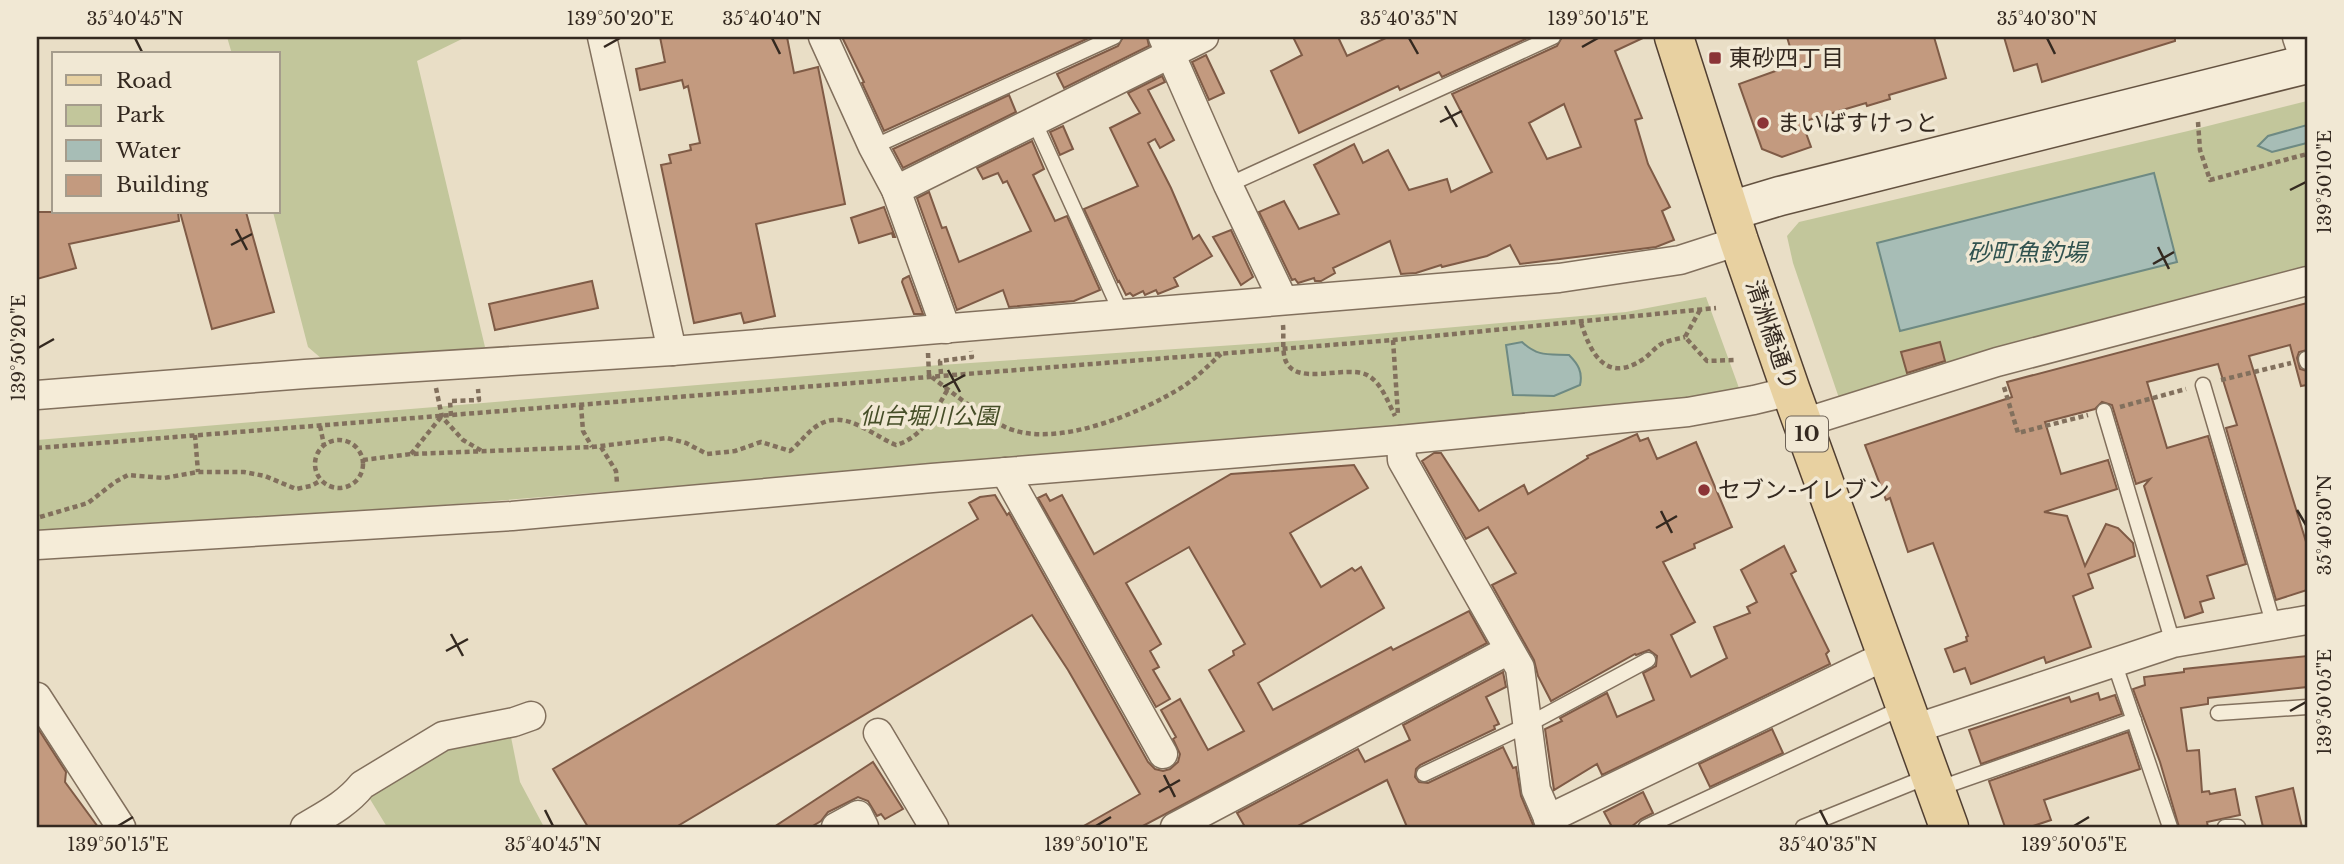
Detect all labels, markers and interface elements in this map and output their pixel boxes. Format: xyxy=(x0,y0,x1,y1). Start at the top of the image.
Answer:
text: 35°40'45"N xyxy=(86,8,184,30)
text: 139°50'20"E xyxy=(566,8,674,30)
text: 35°40'40"N xyxy=(722,8,822,30)
text: 35°40'35"N xyxy=(1360,8,1458,30)
text: 139°50'15"E xyxy=(1547,8,1649,30)
text: 35°40'30"N xyxy=(1997,8,2097,30)
place label: 東砂四丁目 xyxy=(1729,44,1844,72)
marker: 東砂四丁目 xyxy=(1707,50,1723,66)
legend xyxy=(52,52,280,214)
text: Road xyxy=(116,68,172,94)
text: Park xyxy=(116,102,165,128)
place label: まいばすけっと xyxy=(1777,109,1938,137)
marker: まいばすけっと xyxy=(1755,115,1771,131)
text: 139°50'10"E xyxy=(2314,130,2336,234)
text: Water xyxy=(115,138,180,164)
text: Building xyxy=(116,172,209,198)
water label: 砂町魚釣場 xyxy=(1967,238,2090,267)
street label: 清洲橋通り xyxy=(1740,276,1804,394)
text: 139°50'20"E xyxy=(8,294,30,402)
park label: 仙台堀川公園 xyxy=(860,402,1001,430)
road number: 10 xyxy=(1786,416,1828,452)
text: 35°40'30"N xyxy=(2314,475,2336,575)
place label: セブン-イレブン xyxy=(1718,476,1890,504)
marker: セブン-イレブン xyxy=(1696,482,1712,498)
text: 139°50'05"E xyxy=(2314,649,2336,755)
text: 139°50'15"E xyxy=(67,834,169,856)
text: 35°40'45"N xyxy=(504,834,602,856)
text: 139°50'10"E xyxy=(1044,834,1148,856)
text: 35°40'35"N xyxy=(1779,834,1877,856)
text: 139°50'05"E xyxy=(2021,834,2127,856)

